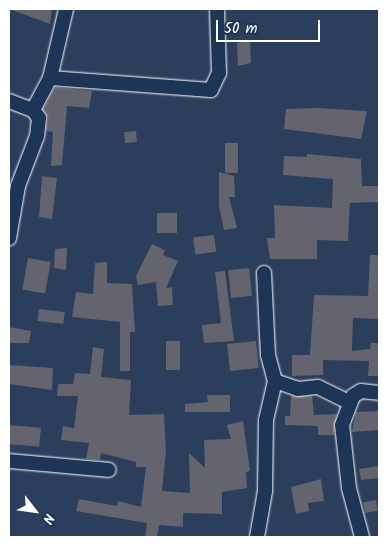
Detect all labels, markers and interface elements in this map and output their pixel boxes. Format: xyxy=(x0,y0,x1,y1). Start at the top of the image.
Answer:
scale bar xyxy=(218,10,322,42)
text: 50 m xyxy=(224,17,258,41)
north arrow xyxy=(10,486,60,536)
text: N xyxy=(36,509,60,528)

